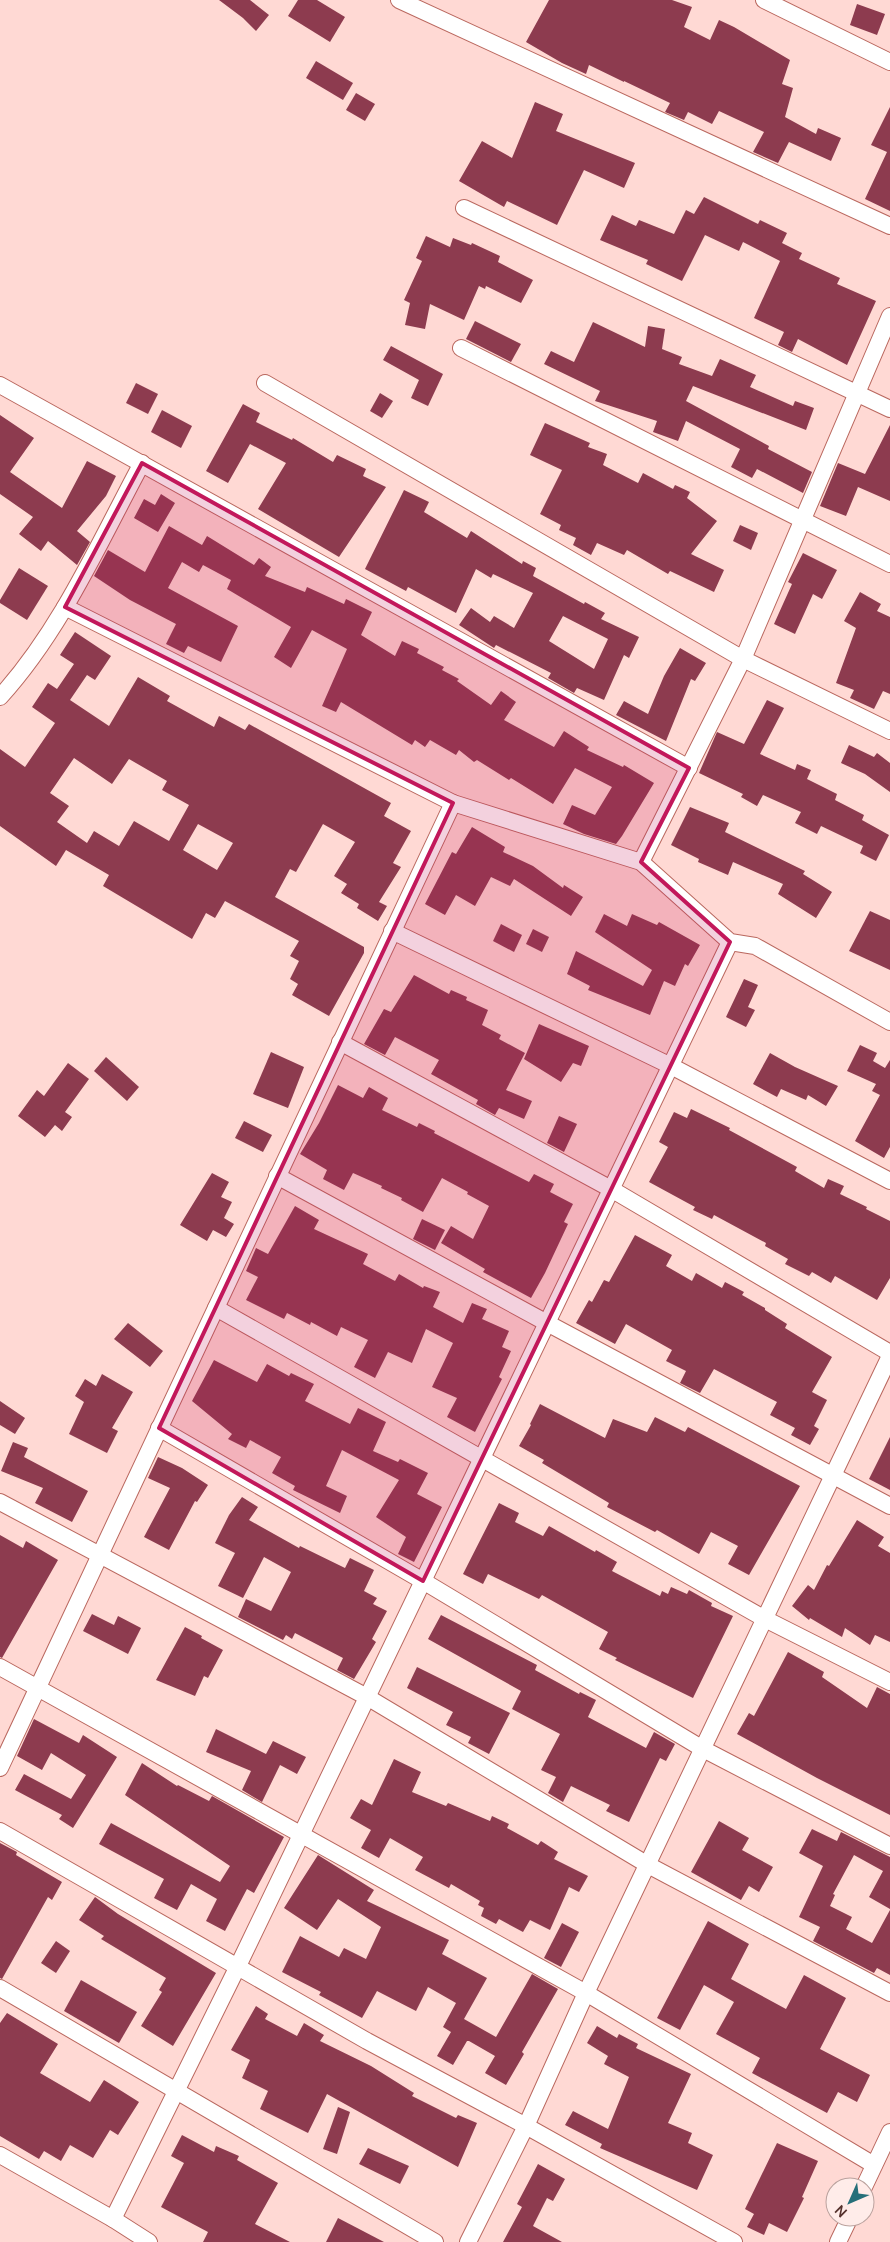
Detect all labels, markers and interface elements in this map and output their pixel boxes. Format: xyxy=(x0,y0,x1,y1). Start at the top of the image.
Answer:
north arrow xyxy=(825,2177,875,2227)
text: N xyxy=(830,2201,851,2222)

